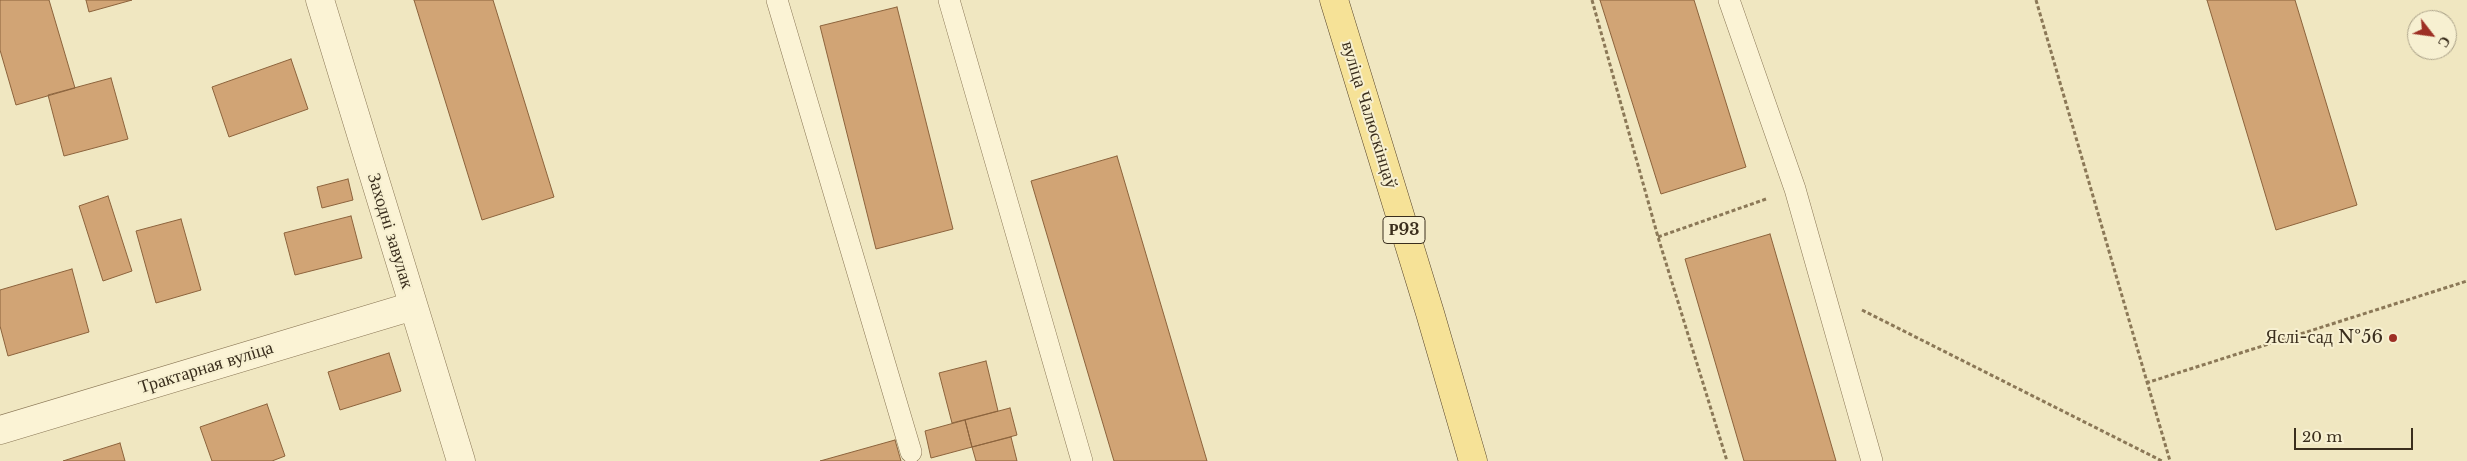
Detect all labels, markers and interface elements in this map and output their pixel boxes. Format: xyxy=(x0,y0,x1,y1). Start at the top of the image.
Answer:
north arrow xyxy=(2407,10,2457,60)
text: С xyxy=(2434,33,2454,51)
street label: вуліца Чалюскінцаў xyxy=(1336,39,1402,191)
street label: Заходні завулак xyxy=(362,171,418,291)
road number: Р93 xyxy=(1383,216,1425,244)
place label: Яслі-сад №56 xyxy=(2265,327,2383,349)
marker: Яслі-сад №56 xyxy=(2387,332,2399,344)
street label: Трактарная вуліца xyxy=(136,337,276,399)
scale bar xyxy=(2297,418,2416,450)
text: 20 m xyxy=(2302,427,2342,446)

